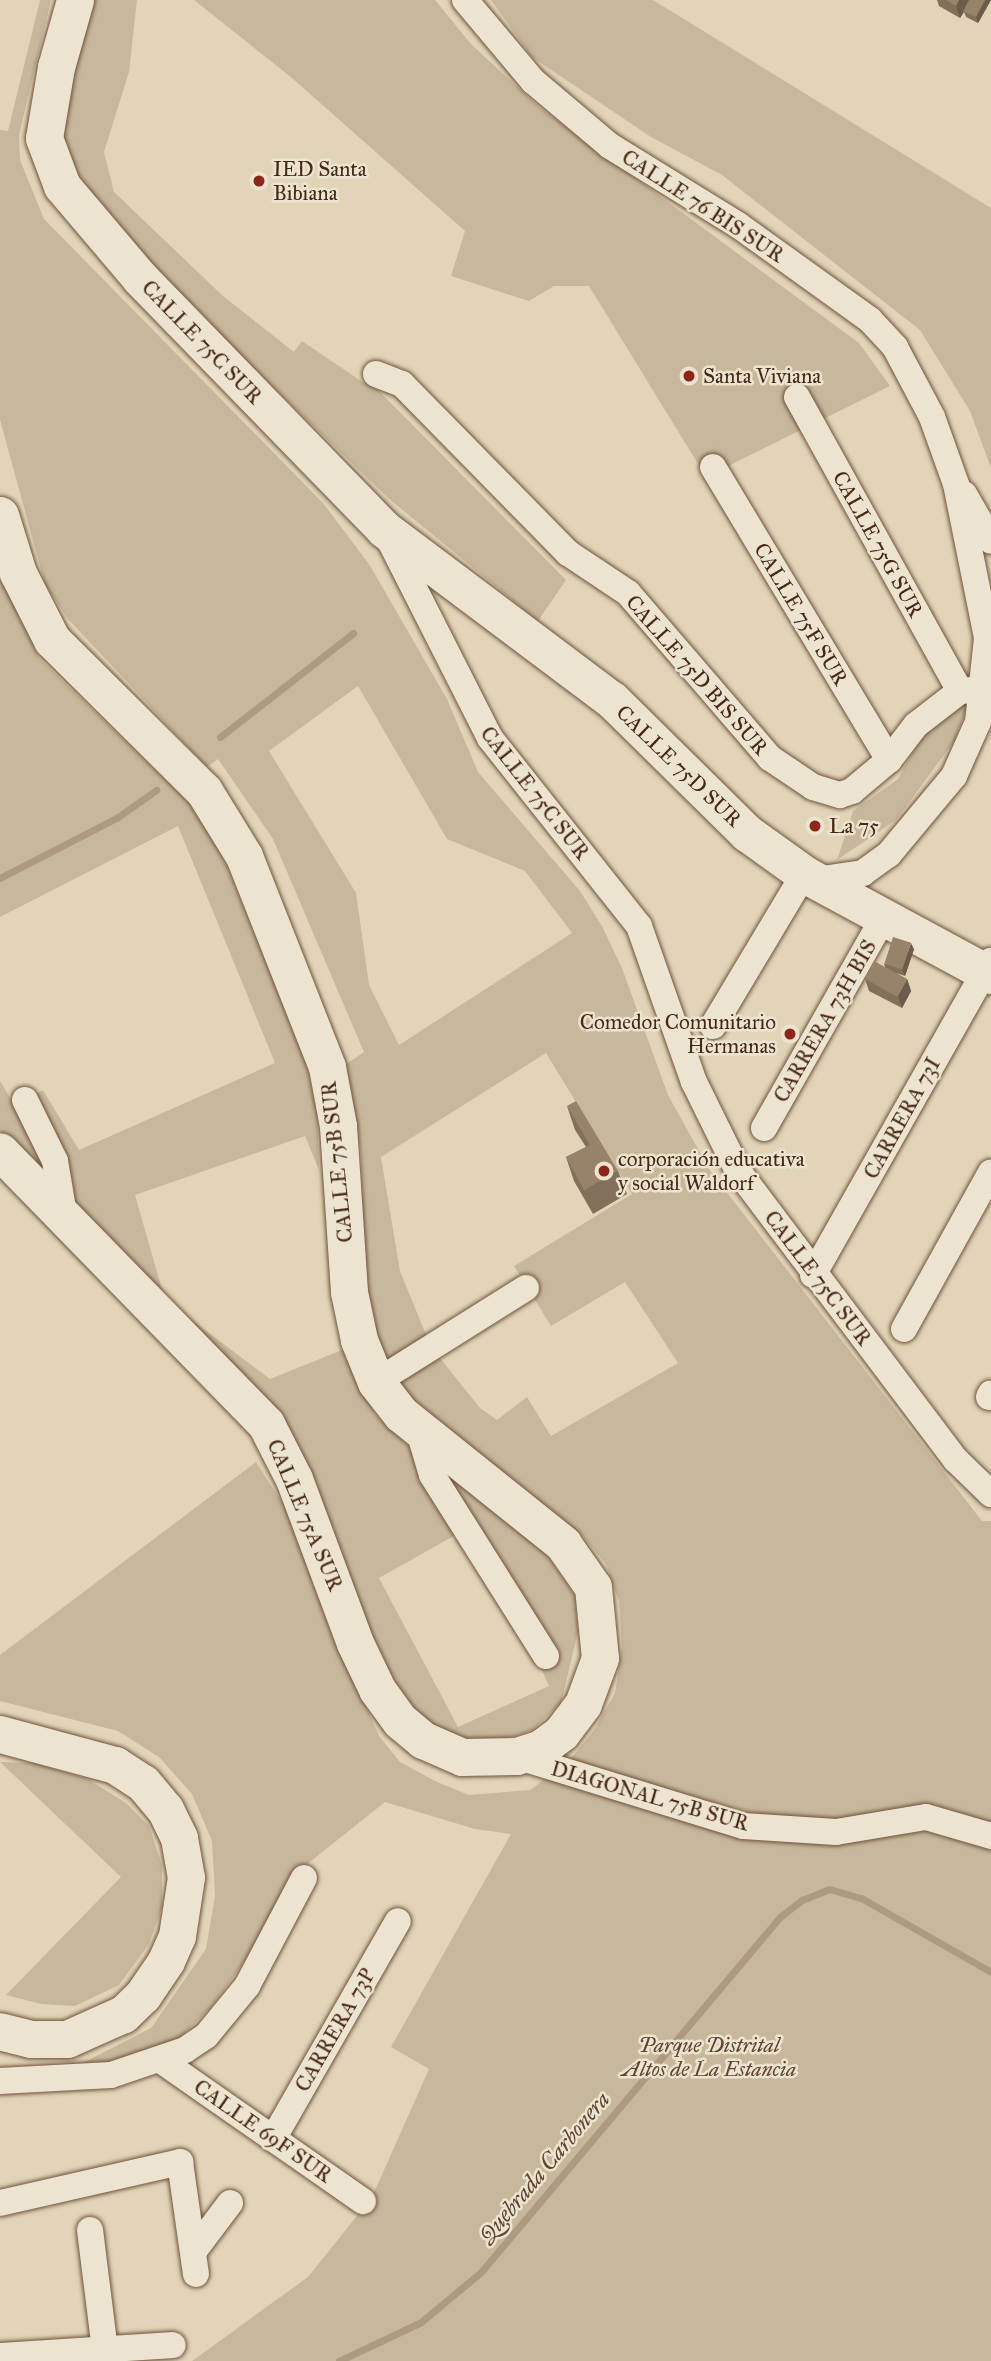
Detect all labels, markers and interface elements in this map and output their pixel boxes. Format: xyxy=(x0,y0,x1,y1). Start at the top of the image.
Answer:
street label: CALLE 76 BIS SUR xyxy=(617,144,789,268)
place label: IED Santa Bibiana xyxy=(273,156,367,206)
marker: IED Santa Bibiana xyxy=(251,173,267,189)
street label: CALLE 75C SUR xyxy=(137,275,267,409)
place label: Santa Viviana xyxy=(703,363,821,389)
marker: Santa Viviana xyxy=(681,368,697,384)
street label: CALLE 75G SUR xyxy=(827,466,929,622)
street label: CALLE 75F SUR xyxy=(749,538,853,690)
street label: CALLE 75D BIS SUR xyxy=(621,590,773,760)
street label: CALLE 75D SUR xyxy=(611,700,747,832)
street label: CALLE 75C SUR xyxy=(475,721,595,865)
place label: La 75 xyxy=(829,813,879,839)
marker: La 75 xyxy=(807,818,823,834)
street label: CARRERA 73H BIS xyxy=(768,935,882,1107)
place label: Comedor Comunitario Hermanas xyxy=(580,1009,776,1059)
marker: Comedor Comunitario Hermanas xyxy=(782,1026,798,1042)
street label: CARRERA 73I xyxy=(858,1053,946,1183)
street label: CALLE 75B SUR xyxy=(316,1080,358,1244)
place label: corporación educativa y social Waldorf xyxy=(618,1146,805,1196)
marker: corporación educativa y social Waldorf xyxy=(596,1163,612,1179)
street label: CALLE 75C SUR xyxy=(759,1206,877,1350)
street label: CALLE 75A SUR xyxy=(262,1435,348,1595)
street label: DIAGONAL 75B SUR xyxy=(548,1756,752,1836)
street label: CARRERA 73P xyxy=(290,1964,380,2096)
park label: Parque Distrital Altos de La Estancia xyxy=(622,2032,796,2082)
street label: CALLE 69F SUR xyxy=(189,2074,337,2188)
water label: Quebrada Carbonera xyxy=(473,2086,615,2248)

